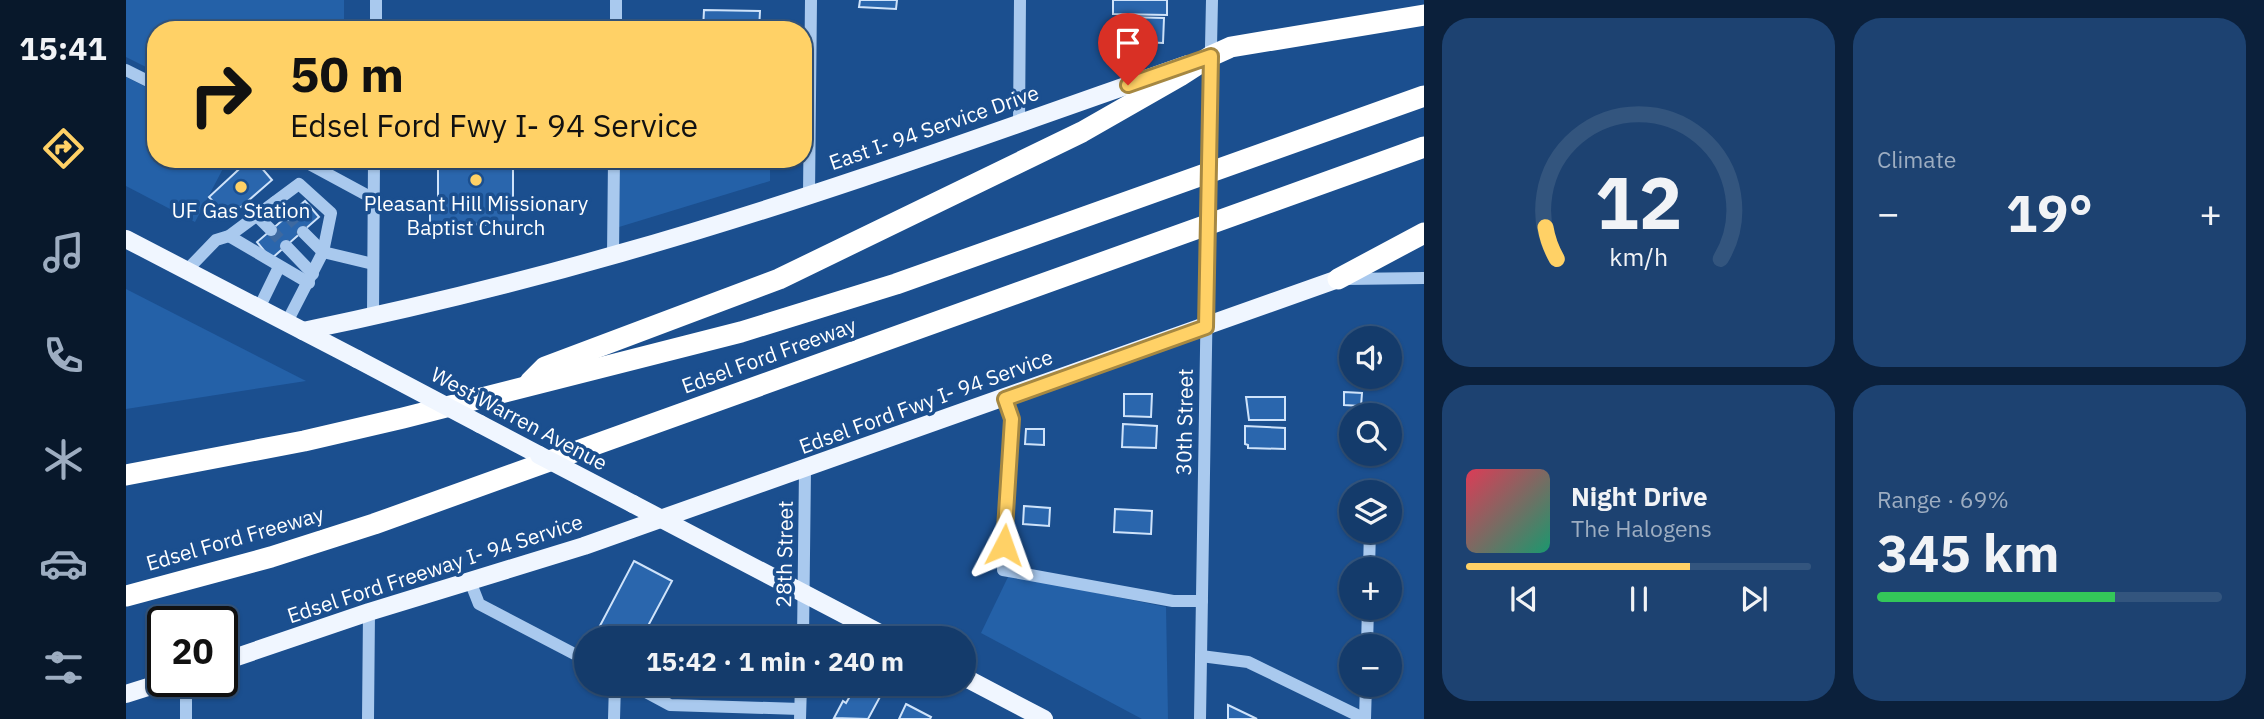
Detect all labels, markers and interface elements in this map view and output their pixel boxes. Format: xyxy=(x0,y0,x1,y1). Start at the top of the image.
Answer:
pin xyxy=(1098,13,1158,85)
icon: arrive xyxy=(1109,24,1147,62)
text: 15:41 xyxy=(19,27,107,69)
text: 50 m xyxy=(290,42,404,105)
icon: right xyxy=(175,49,266,140)
street label: East I- 94 Service Drive xyxy=(825,78,1042,176)
text: Edsel Ford Fwy I- 94 Service xyxy=(290,104,698,146)
icon: directions xyxy=(39,124,88,173)
text: Climate xyxy=(1877,144,1956,174)
text: 12 xyxy=(1595,154,1682,249)
marker: Pleasant Hill Missionary Baptist Church xyxy=(468,172,484,188)
marker: UF Gas Station xyxy=(233,179,249,195)
text: 19° xyxy=(2006,179,2093,246)
text: − xyxy=(1877,188,1900,237)
text: + xyxy=(2199,188,2222,237)
place label: Pleasant Hill Missionary Baptist Church xyxy=(364,189,589,241)
place label: UF Gas Station xyxy=(171,196,311,224)
icon: music xyxy=(39,228,88,277)
text: km/h xyxy=(1609,239,1668,272)
street label: Edsel Ford Freeway xyxy=(678,310,860,400)
map controls xyxy=(1339,326,1402,697)
button: sound xyxy=(1339,326,1402,389)
icon: phone xyxy=(39,331,88,380)
street label: Edsel Ford Fwy I- 94 Service xyxy=(795,342,1056,460)
street label: West Warren Avenue xyxy=(426,360,613,476)
street label: 30th Street xyxy=(1169,368,1199,476)
button: search xyxy=(1339,403,1402,466)
icon: climate xyxy=(39,435,88,484)
text: Night Drive xyxy=(1571,479,1708,513)
button: layers xyxy=(1339,480,1402,543)
text: Range · 69% xyxy=(1877,484,2009,514)
street label: Edsel Ford Freeway xyxy=(143,499,327,577)
street label: 28th Street xyxy=(769,500,799,608)
street label: Edsel Ford Freeway I- 94 Service xyxy=(283,507,586,629)
position arrow xyxy=(967,508,1041,582)
text: The Halogens xyxy=(1571,513,1712,543)
text: 345 km xyxy=(1877,519,2059,586)
icon: car xyxy=(39,539,88,588)
button: + xyxy=(1339,557,1402,620)
icon: previous xyxy=(1505,580,1543,618)
icon: pause xyxy=(1620,580,1658,618)
icon: next xyxy=(1735,580,1773,618)
speed limit sign: 20 xyxy=(147,606,238,697)
button: − xyxy=(1339,634,1402,697)
icon: filters xyxy=(39,643,88,692)
text: 15:42 · 1 min · 240 m xyxy=(646,644,904,678)

